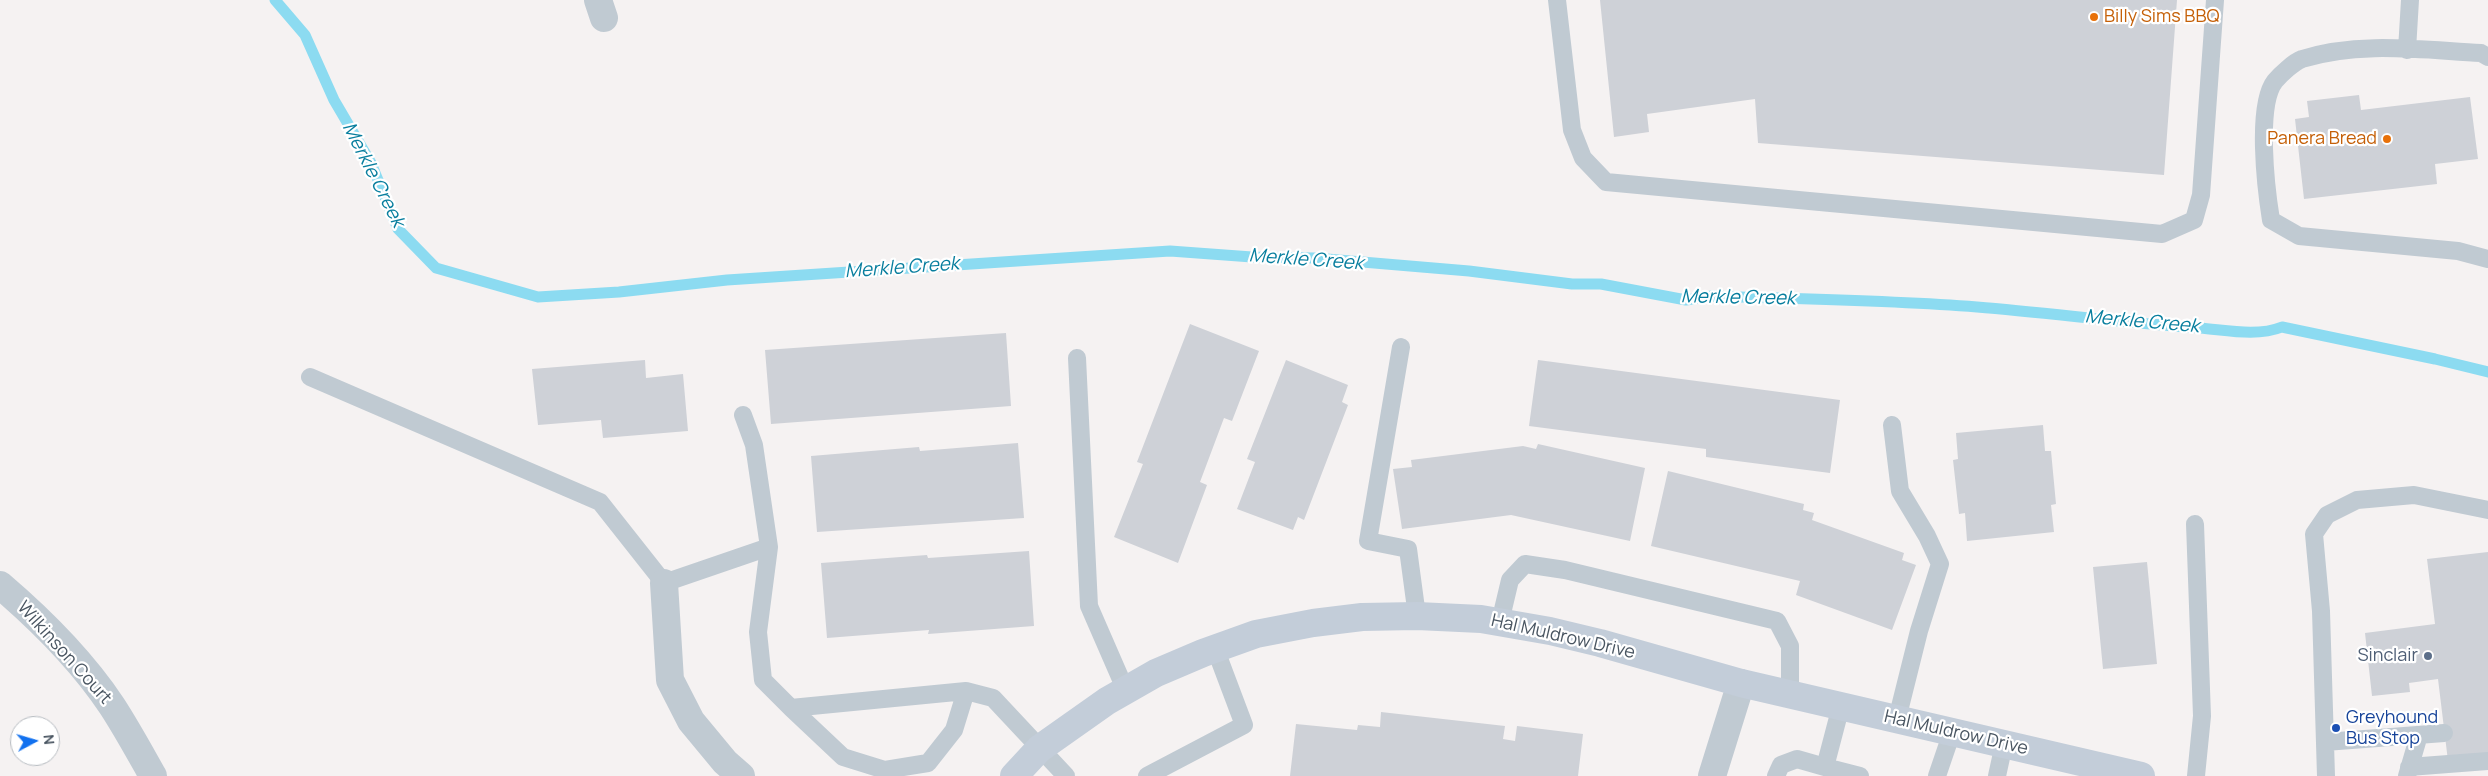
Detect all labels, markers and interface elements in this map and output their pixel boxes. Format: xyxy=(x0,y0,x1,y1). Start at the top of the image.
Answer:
place label: Billy Sims BBQ xyxy=(2104,6,2219,28)
marker: Billy Sims BBQ xyxy=(2088,11,2100,23)
water label: Merkle Creek xyxy=(337,119,409,231)
place label: Panera Bread xyxy=(2267,128,2377,150)
marker: Panera Bread xyxy=(2381,133,2393,145)
water label: Merkle Creek xyxy=(1248,245,1364,275)
water label: Merkle Creek xyxy=(844,253,960,283)
water label: Merkle Creek xyxy=(1681,286,1795,310)
water label: Merkle Creek xyxy=(2084,306,2200,338)
street label: Wilkinson Court xyxy=(12,597,116,709)
street label: Hal Muldrow Drive xyxy=(1489,610,1637,664)
place label: Sinclair xyxy=(2357,645,2418,667)
marker: Sinclair xyxy=(2422,650,2434,662)
street label: Hal Muldrow Drive xyxy=(1882,706,2030,760)
place label: Greyhound Bus Stop xyxy=(2346,707,2438,750)
north arrow xyxy=(10,716,60,766)
marker: Greyhound Bus Stop xyxy=(2330,722,2342,734)
text: N xyxy=(39,733,59,745)

